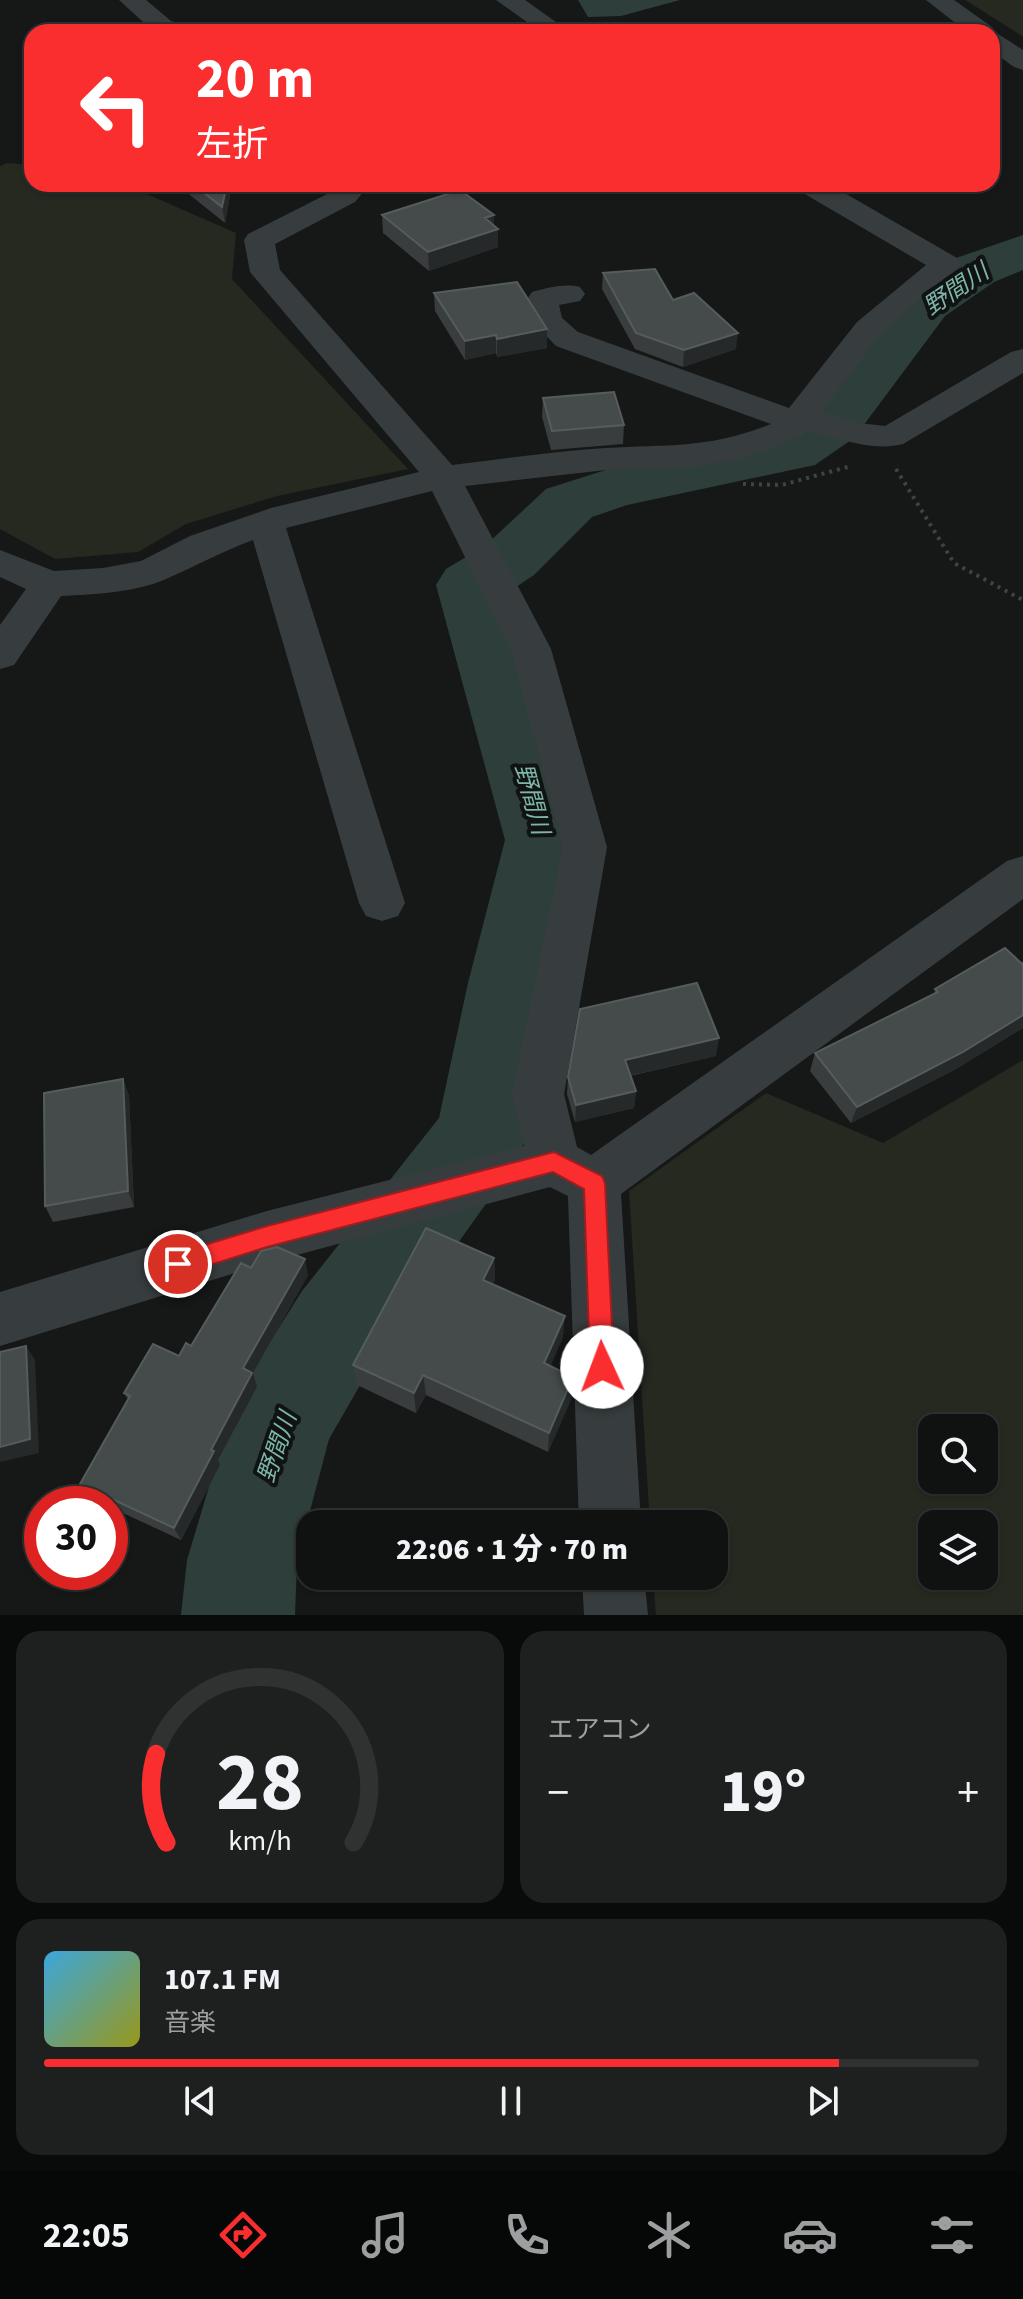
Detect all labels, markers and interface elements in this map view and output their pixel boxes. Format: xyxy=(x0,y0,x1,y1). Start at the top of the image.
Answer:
text: 20 m xyxy=(196,40,314,119)
icon: left xyxy=(64,56,168,160)
text: 左折 xyxy=(196,119,268,170)
water label: 野間川 xyxy=(917,253,998,324)
water label: 野間川 xyxy=(505,760,559,841)
pin xyxy=(144,1230,212,1298)
icon: arrive xyxy=(156,1242,200,1286)
position arrow xyxy=(560,1325,644,1409)
water label: 野間川 xyxy=(249,1405,307,1487)
map controls xyxy=(918,1414,998,1590)
button: search xyxy=(918,1414,998,1494)
speed limit sign: 30 xyxy=(24,1486,128,1590)
button: layers xyxy=(918,1510,998,1590)
text: 22:06 · 1 分 · 70 m xyxy=(396,1528,628,1571)
text: エアコン xyxy=(548,1711,652,1748)
text: 28 xyxy=(216,1724,304,1842)
text: 19° xyxy=(720,1750,806,1835)
text: − xyxy=(548,1762,569,1825)
text: + xyxy=(957,1762,979,1825)
text: km/h xyxy=(228,1821,291,1861)
text: 107.1 FM xyxy=(164,1958,281,2001)
text: 音楽 xyxy=(164,2004,216,2041)
icon: previous xyxy=(178,2079,222,2123)
icon: pause xyxy=(489,2079,533,2123)
icon: next xyxy=(801,2079,845,2123)
icon: directions xyxy=(215,2207,271,2263)
icon: music xyxy=(357,2207,413,2263)
icon: phone xyxy=(499,2207,555,2263)
icon: climate xyxy=(641,2207,697,2263)
icon: car xyxy=(782,2207,838,2263)
icon: filters xyxy=(924,2207,980,2263)
text: 22:05 xyxy=(43,2210,130,2261)

